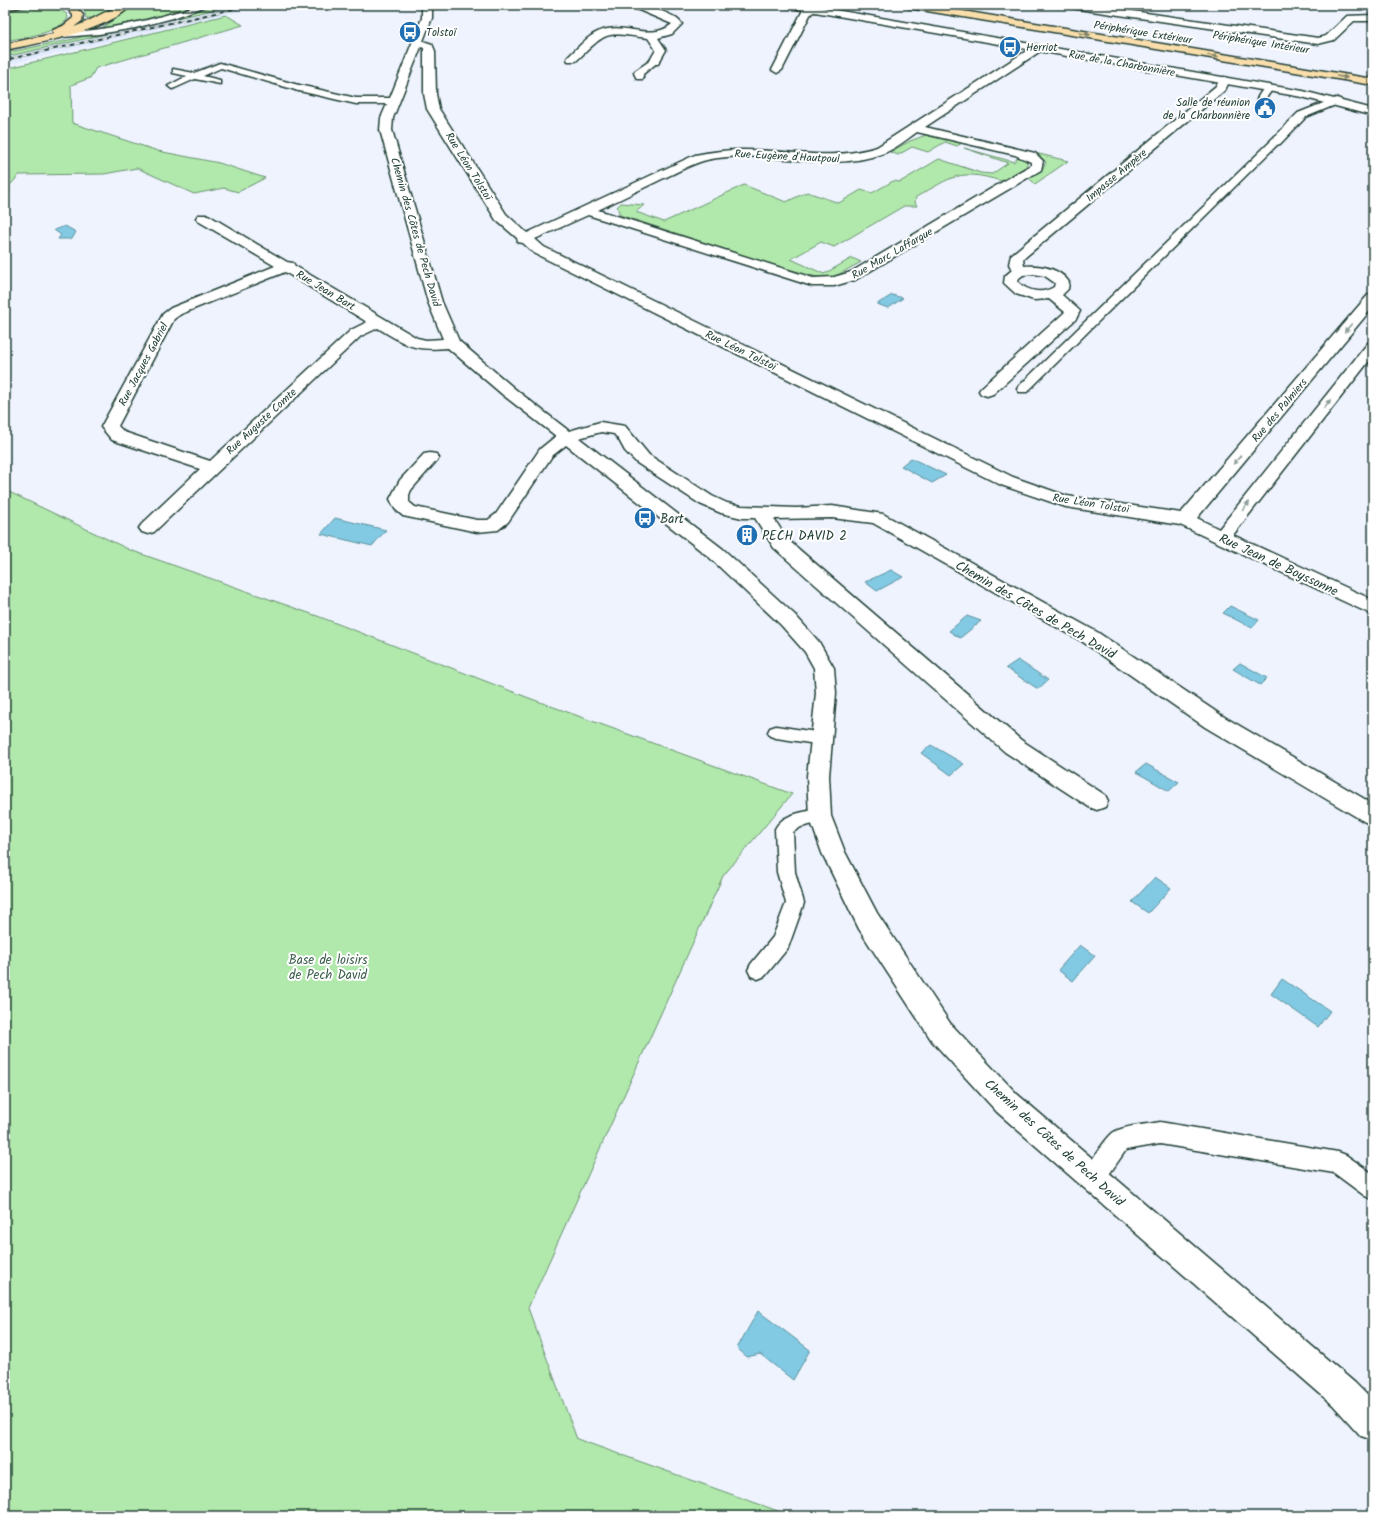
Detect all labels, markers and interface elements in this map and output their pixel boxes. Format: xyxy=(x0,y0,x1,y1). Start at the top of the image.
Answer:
street label: Périphérique Extérieur xyxy=(1092,16,1195,50)
bus stop icon: Tolstoï xyxy=(397,19,423,45)
place label: Tolstoï xyxy=(426,24,457,42)
street label: Périphérique Intérieur xyxy=(1211,26,1312,60)
one-way arrow xyxy=(1079,32,1091,38)
bus stop icon: Herriot xyxy=(997,34,1023,60)
place label: Herriot xyxy=(1026,39,1058,57)
street label: Rue de la Charbonnière xyxy=(1067,46,1177,82)
one-way arrow xyxy=(1207,53,1220,59)
one-way arrow xyxy=(1336,74,1348,80)
place label: Salle de réunion de la Charbonnière xyxy=(1163,94,1250,125)
public building icon: Salle de réunion de la Charbonnière xyxy=(1252,95,1278,121)
street label: Rue Léon Tolstoï xyxy=(440,129,497,205)
street label: Rue Eugène d'Hautpoul xyxy=(734,145,840,169)
street label: Impasse Ampère xyxy=(1082,145,1151,207)
street label: Chemin des Côtes de Pech David xyxy=(385,156,445,309)
street label: Rue Marc Laffargue xyxy=(848,223,937,285)
street label: Rue Jean Bart xyxy=(292,266,359,316)
street label: Rue Jacques Gabriel xyxy=(114,319,174,409)
one-way arrow xyxy=(1343,323,1352,333)
street label: Rue Léon Tolstoï xyxy=(702,326,780,377)
street label: Rue des Palmiers xyxy=(1247,374,1312,447)
street label: Rue Auguste Comte xyxy=(222,384,301,459)
one-way arrow xyxy=(1323,399,1331,410)
one-way arrow xyxy=(1233,454,1242,465)
street label: Rue Léon Tolstoï xyxy=(1051,489,1132,519)
one-way arrow xyxy=(1242,501,1250,512)
bus stop icon: Bart xyxy=(632,505,658,531)
place label: Bart xyxy=(660,509,685,530)
building icon: PECH DAVID 2 xyxy=(734,522,760,548)
place label: PECH DAVID 2 xyxy=(762,526,847,547)
street label: Rue Jean de Boyssonne xyxy=(1215,528,1342,602)
street label: Chemin des Côtes de Pech David xyxy=(951,556,1120,665)
park label: Base de loisirs de Pech David xyxy=(288,950,368,986)
street label: Chemin des Côtes de Pech David xyxy=(979,1074,1129,1212)

